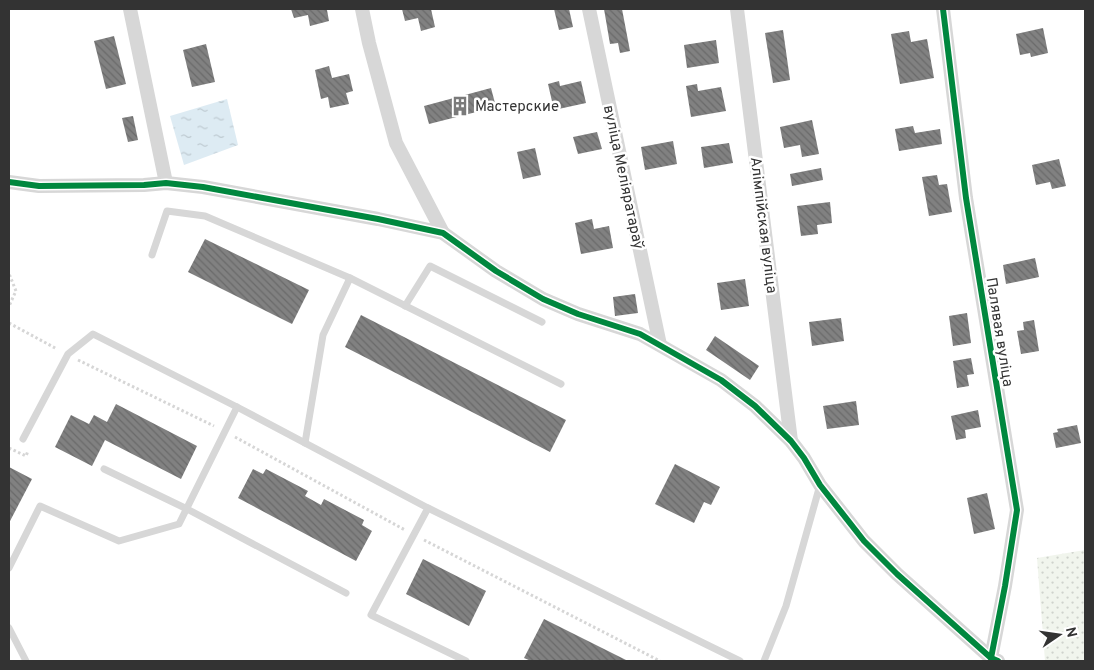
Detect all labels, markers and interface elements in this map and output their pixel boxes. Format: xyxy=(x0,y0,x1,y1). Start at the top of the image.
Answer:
building icon: Мастерские xyxy=(449,95,471,117)
place label: Мастерские xyxy=(475,98,559,117)
street label: вуліца Меліяратараў xyxy=(598,103,647,251)
street label: Алімпійская вуліца xyxy=(745,156,780,294)
street label: Палявая вуліца xyxy=(981,276,1017,388)
north arrow xyxy=(1034,610,1084,660)
text: N xyxy=(1061,626,1080,639)

